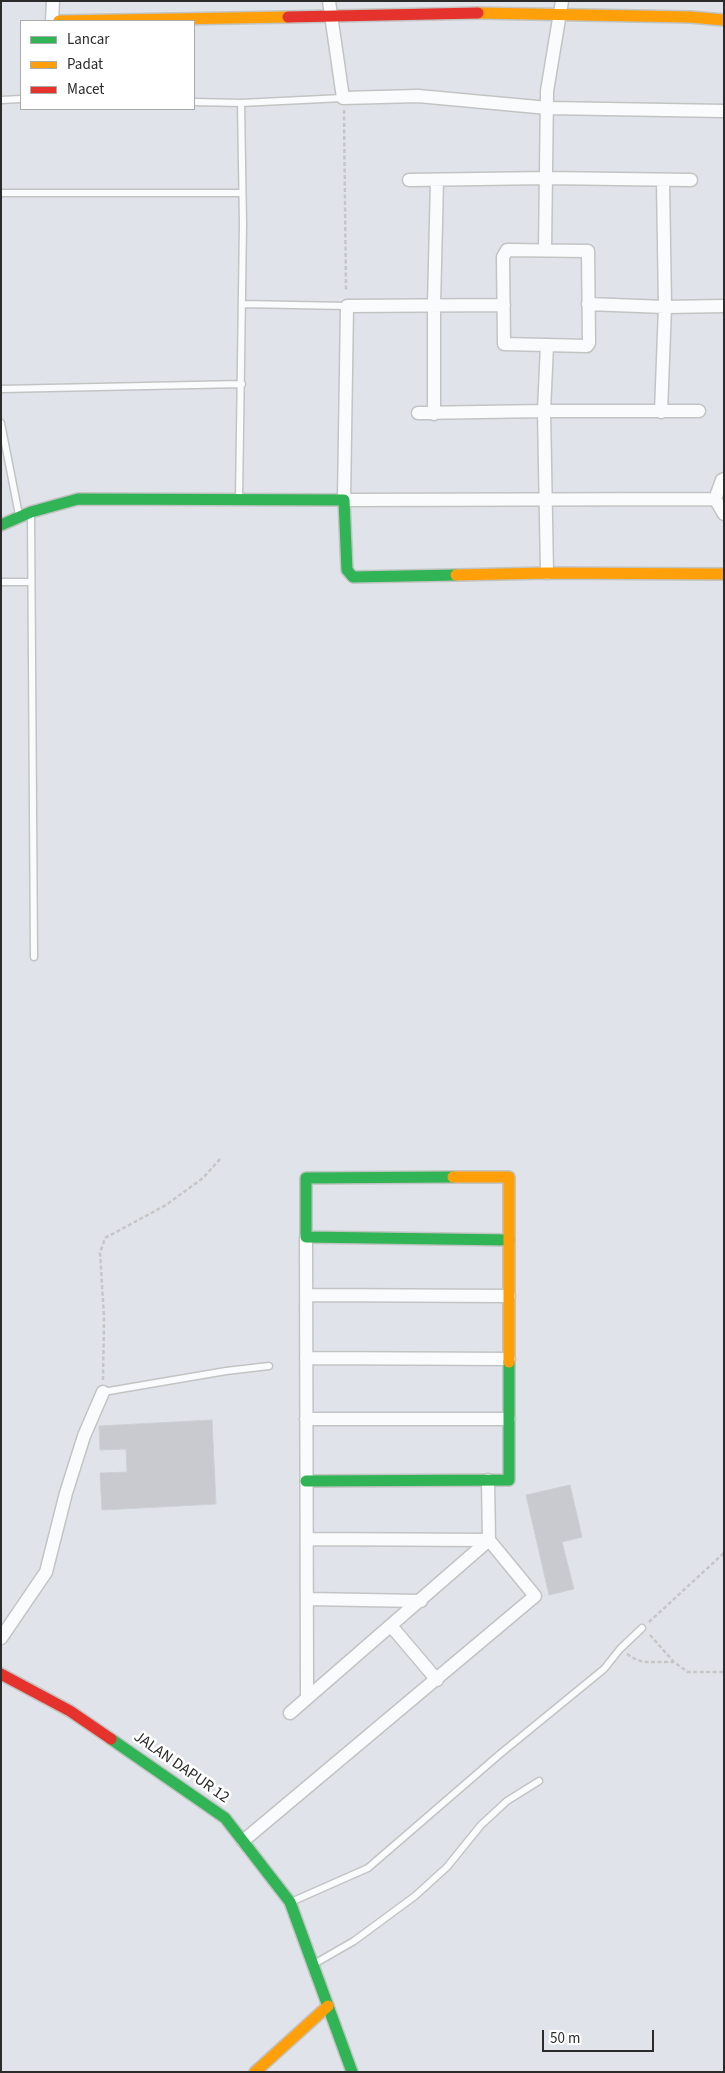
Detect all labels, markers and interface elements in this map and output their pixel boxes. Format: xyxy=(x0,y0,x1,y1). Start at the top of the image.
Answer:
legend xyxy=(20,20,195,110)
text: Lancar xyxy=(67,29,110,50)
text: Padat xyxy=(67,54,103,75)
text: Macet xyxy=(67,79,104,100)
street label: JALAN DAPUR 12 xyxy=(129,1728,233,1808)
scale bar xyxy=(545,2020,658,2052)
text: 50 m xyxy=(550,2028,580,2049)

